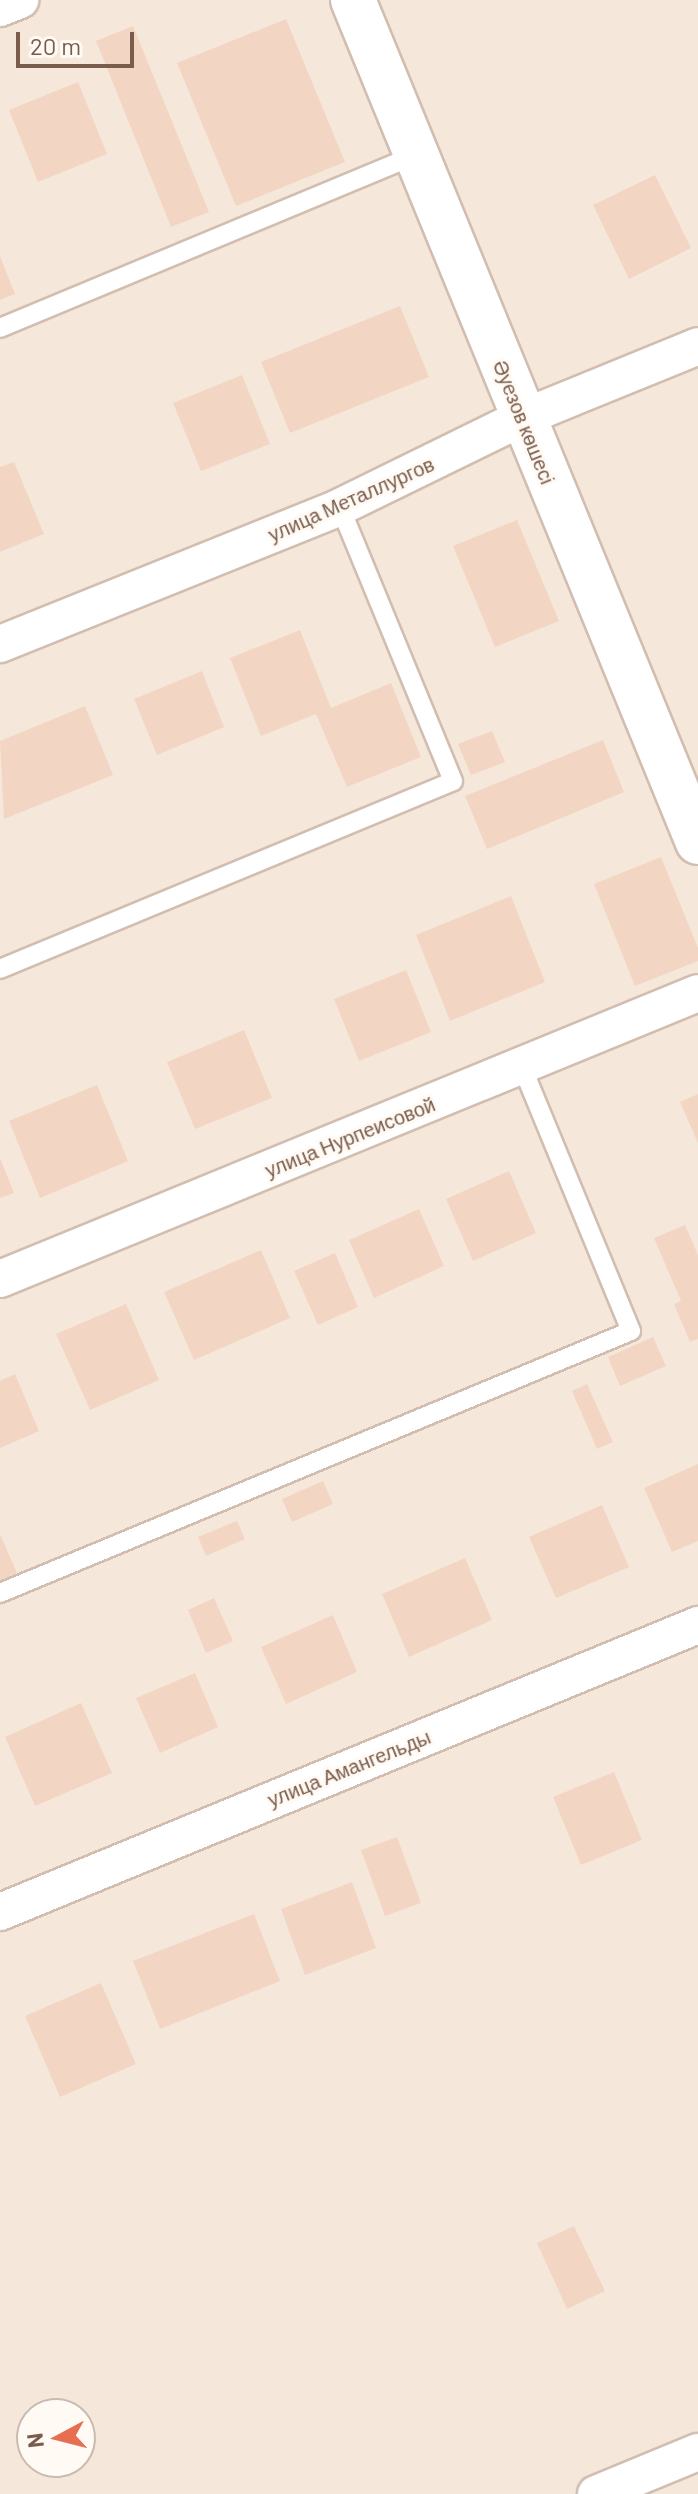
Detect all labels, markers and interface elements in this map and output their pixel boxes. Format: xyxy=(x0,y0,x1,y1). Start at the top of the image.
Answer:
scale bar xyxy=(20,16,138,66)
text: 20 m xyxy=(30,31,81,60)
street label: Әуезов көшесі xyxy=(488,356,560,488)
street label: улица Металлургов xyxy=(264,452,438,546)
street label: улица Нурпеисовой xyxy=(261,1092,439,1182)
street label: улица Амангельды xyxy=(264,1724,434,1812)
north arrow xyxy=(16,2398,96,2478)
text: N xyxy=(20,2432,48,2450)

